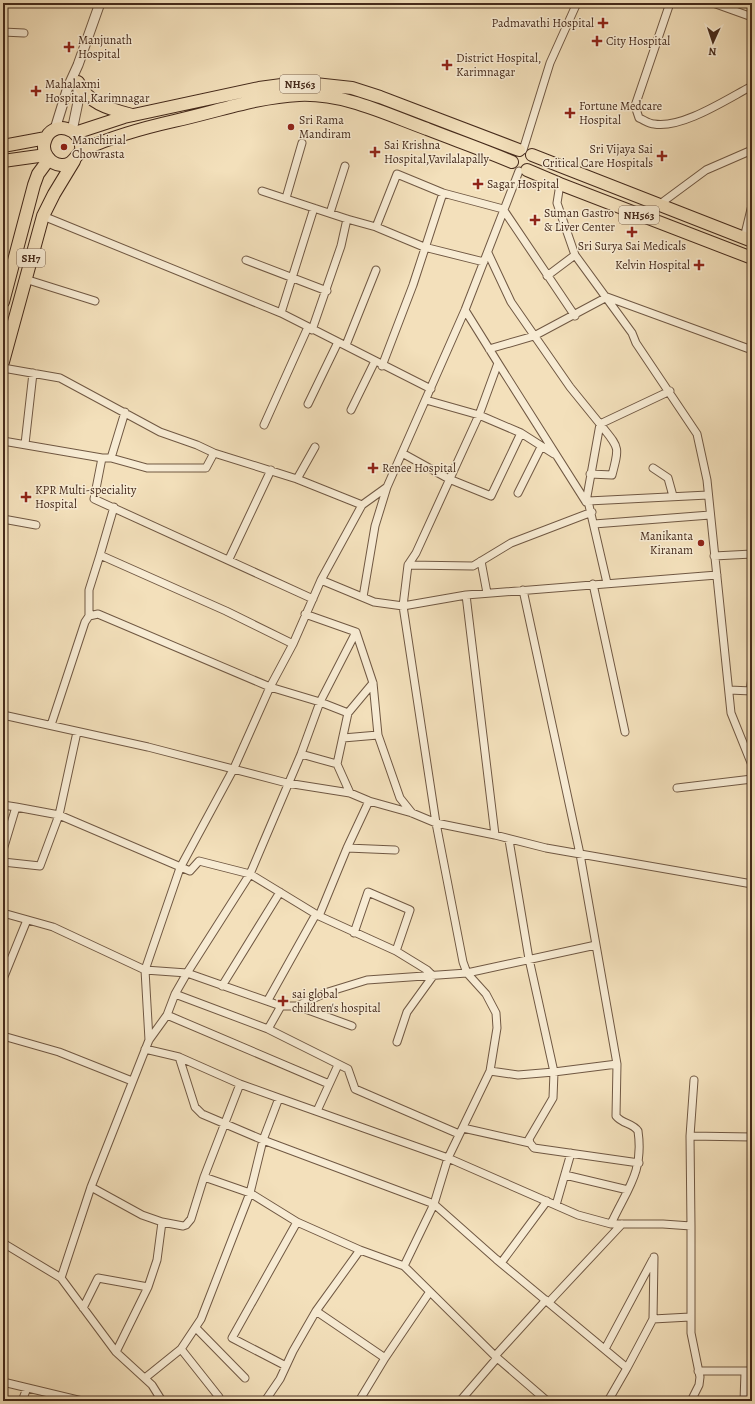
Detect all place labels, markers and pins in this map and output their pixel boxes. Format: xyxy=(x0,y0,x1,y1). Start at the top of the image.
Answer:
place label: Padmavathi Hospital xyxy=(492,15,594,31)
marker: Padmavathi Hospital xyxy=(597,17,609,29)
place label: Manjunath Hospital xyxy=(78,32,133,62)
place label: City Hospital xyxy=(606,33,670,49)
marker: City Hospital xyxy=(591,35,603,47)
marker: Manjunath Hospital xyxy=(63,41,75,53)
place label: District Hospital, Karimnagar xyxy=(456,50,541,80)
marker: District Hospital, Karimnagar xyxy=(441,59,453,71)
place label: Mahalaxmi Hospital,Karimnagar xyxy=(45,76,150,106)
marker: Mahalaxmi Hospital,Karimnagar xyxy=(30,85,42,97)
place label: Fortune Medcare Hospital xyxy=(579,98,662,128)
marker: Fortune Medcare Hospital xyxy=(564,107,576,119)
place label: Sri Rama Mandiram xyxy=(299,112,351,142)
marker: Sri Rama Mandiram xyxy=(286,122,296,132)
place label: Manchirial Chowrasta xyxy=(72,132,126,162)
place label: Sai Krishna Hospital,Vavilalapally xyxy=(384,137,489,167)
place label: Sri Vijaya Sai Critical Care Hospitals xyxy=(543,141,653,171)
marker: Manchirial Chowrasta xyxy=(59,142,69,152)
marker: Sai Krishna Hospital,Vavilalapally xyxy=(369,146,381,158)
marker: Sri Vijaya Sai Critical Care Hospitals xyxy=(656,150,668,162)
place label: Sagar Hospital xyxy=(487,176,559,192)
marker: Sagar Hospital xyxy=(472,178,484,190)
place label: Suman Gastro & Liver Center xyxy=(544,205,615,235)
marker: Suman Gastro & Liver Center xyxy=(529,214,541,226)
marker: Sri Surya Sai Medicals xyxy=(627,227,637,237)
place label: Sri Surya Sai Medicals xyxy=(578,238,686,254)
place label: Kelvin Hospital xyxy=(615,257,690,273)
marker: Kelvin Hospital xyxy=(693,259,705,271)
place label: Renee Hospital xyxy=(382,460,456,476)
marker: Renee Hospital xyxy=(367,462,379,474)
place label: KPR Multi-speciality Hospital xyxy=(35,482,137,512)
marker: KPR Multi-speciality Hospital xyxy=(20,491,32,503)
place label: Manikanta Kiranam xyxy=(640,528,693,558)
marker: Manikanta Kiranam xyxy=(696,538,706,548)
place label: sai global children's hospital xyxy=(292,986,381,1016)
marker: sai global children's hospital xyxy=(277,995,289,1007)

